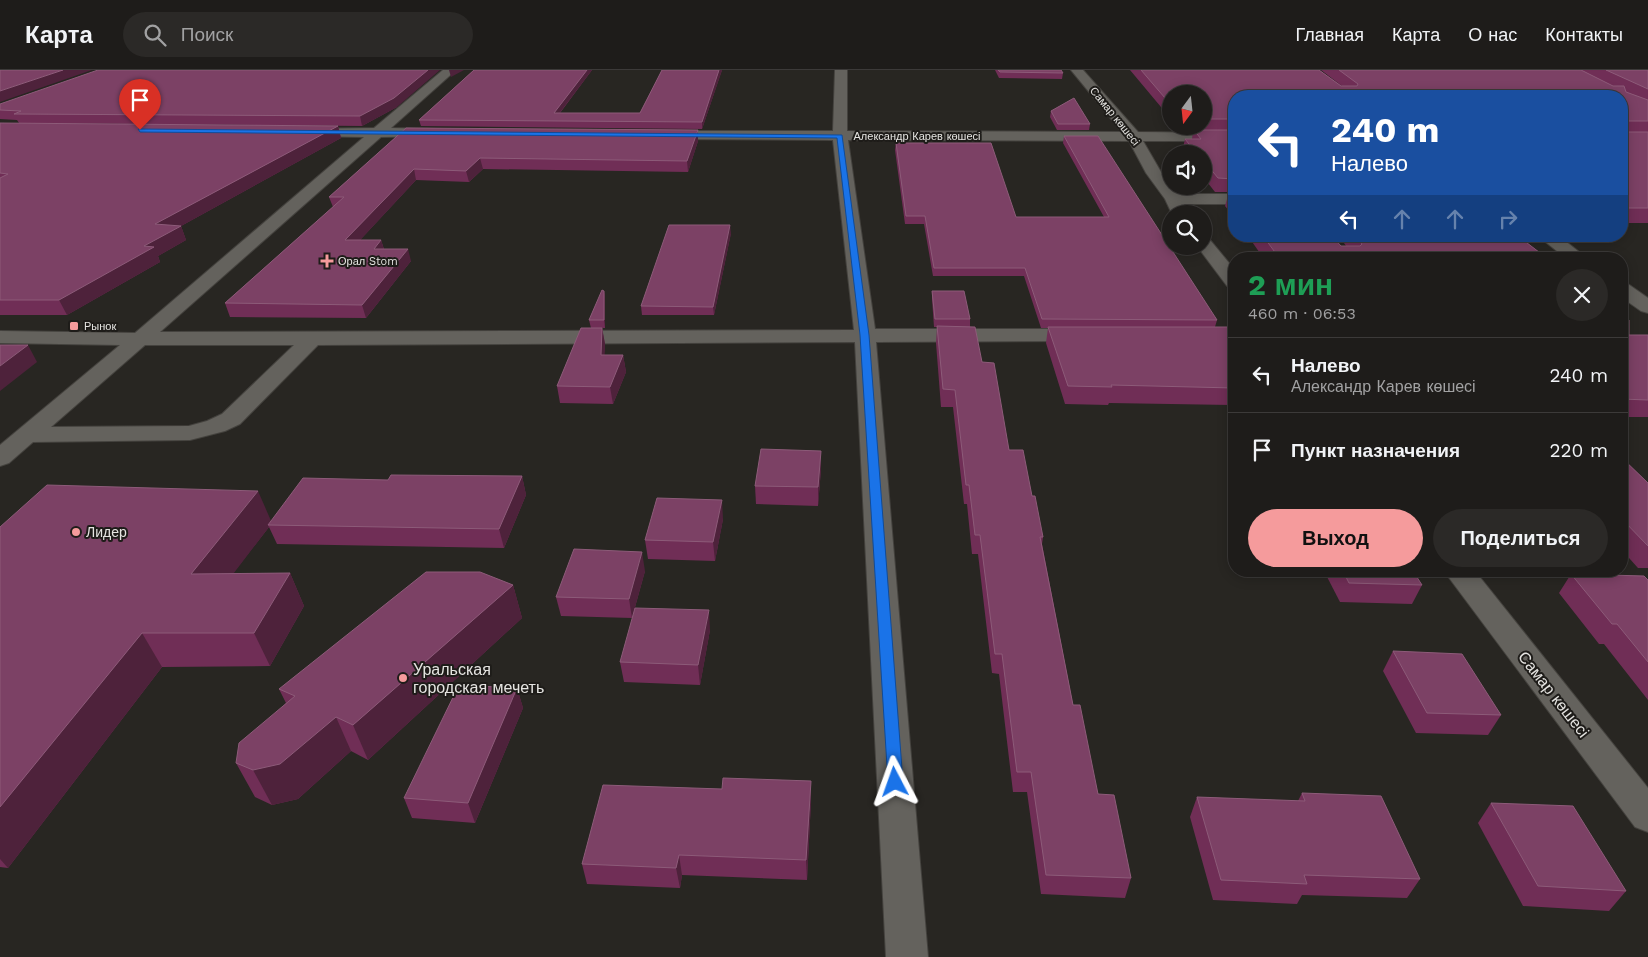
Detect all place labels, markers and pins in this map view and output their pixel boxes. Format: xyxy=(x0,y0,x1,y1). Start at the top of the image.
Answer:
pin xyxy=(119,79,161,130)
marker: Орал Stom xyxy=(320,254,334,268)
place label: Орал Stom xyxy=(338,255,398,268)
marker: Рынок xyxy=(68,320,80,332)
place label: Рынок xyxy=(84,320,116,333)
place label: Лидер xyxy=(86,524,127,540)
marker: Лидер xyxy=(70,526,82,538)
place label: Уральская городская мечеть xyxy=(413,660,544,697)
marker: Уральская городская мечеть xyxy=(397,672,409,684)

